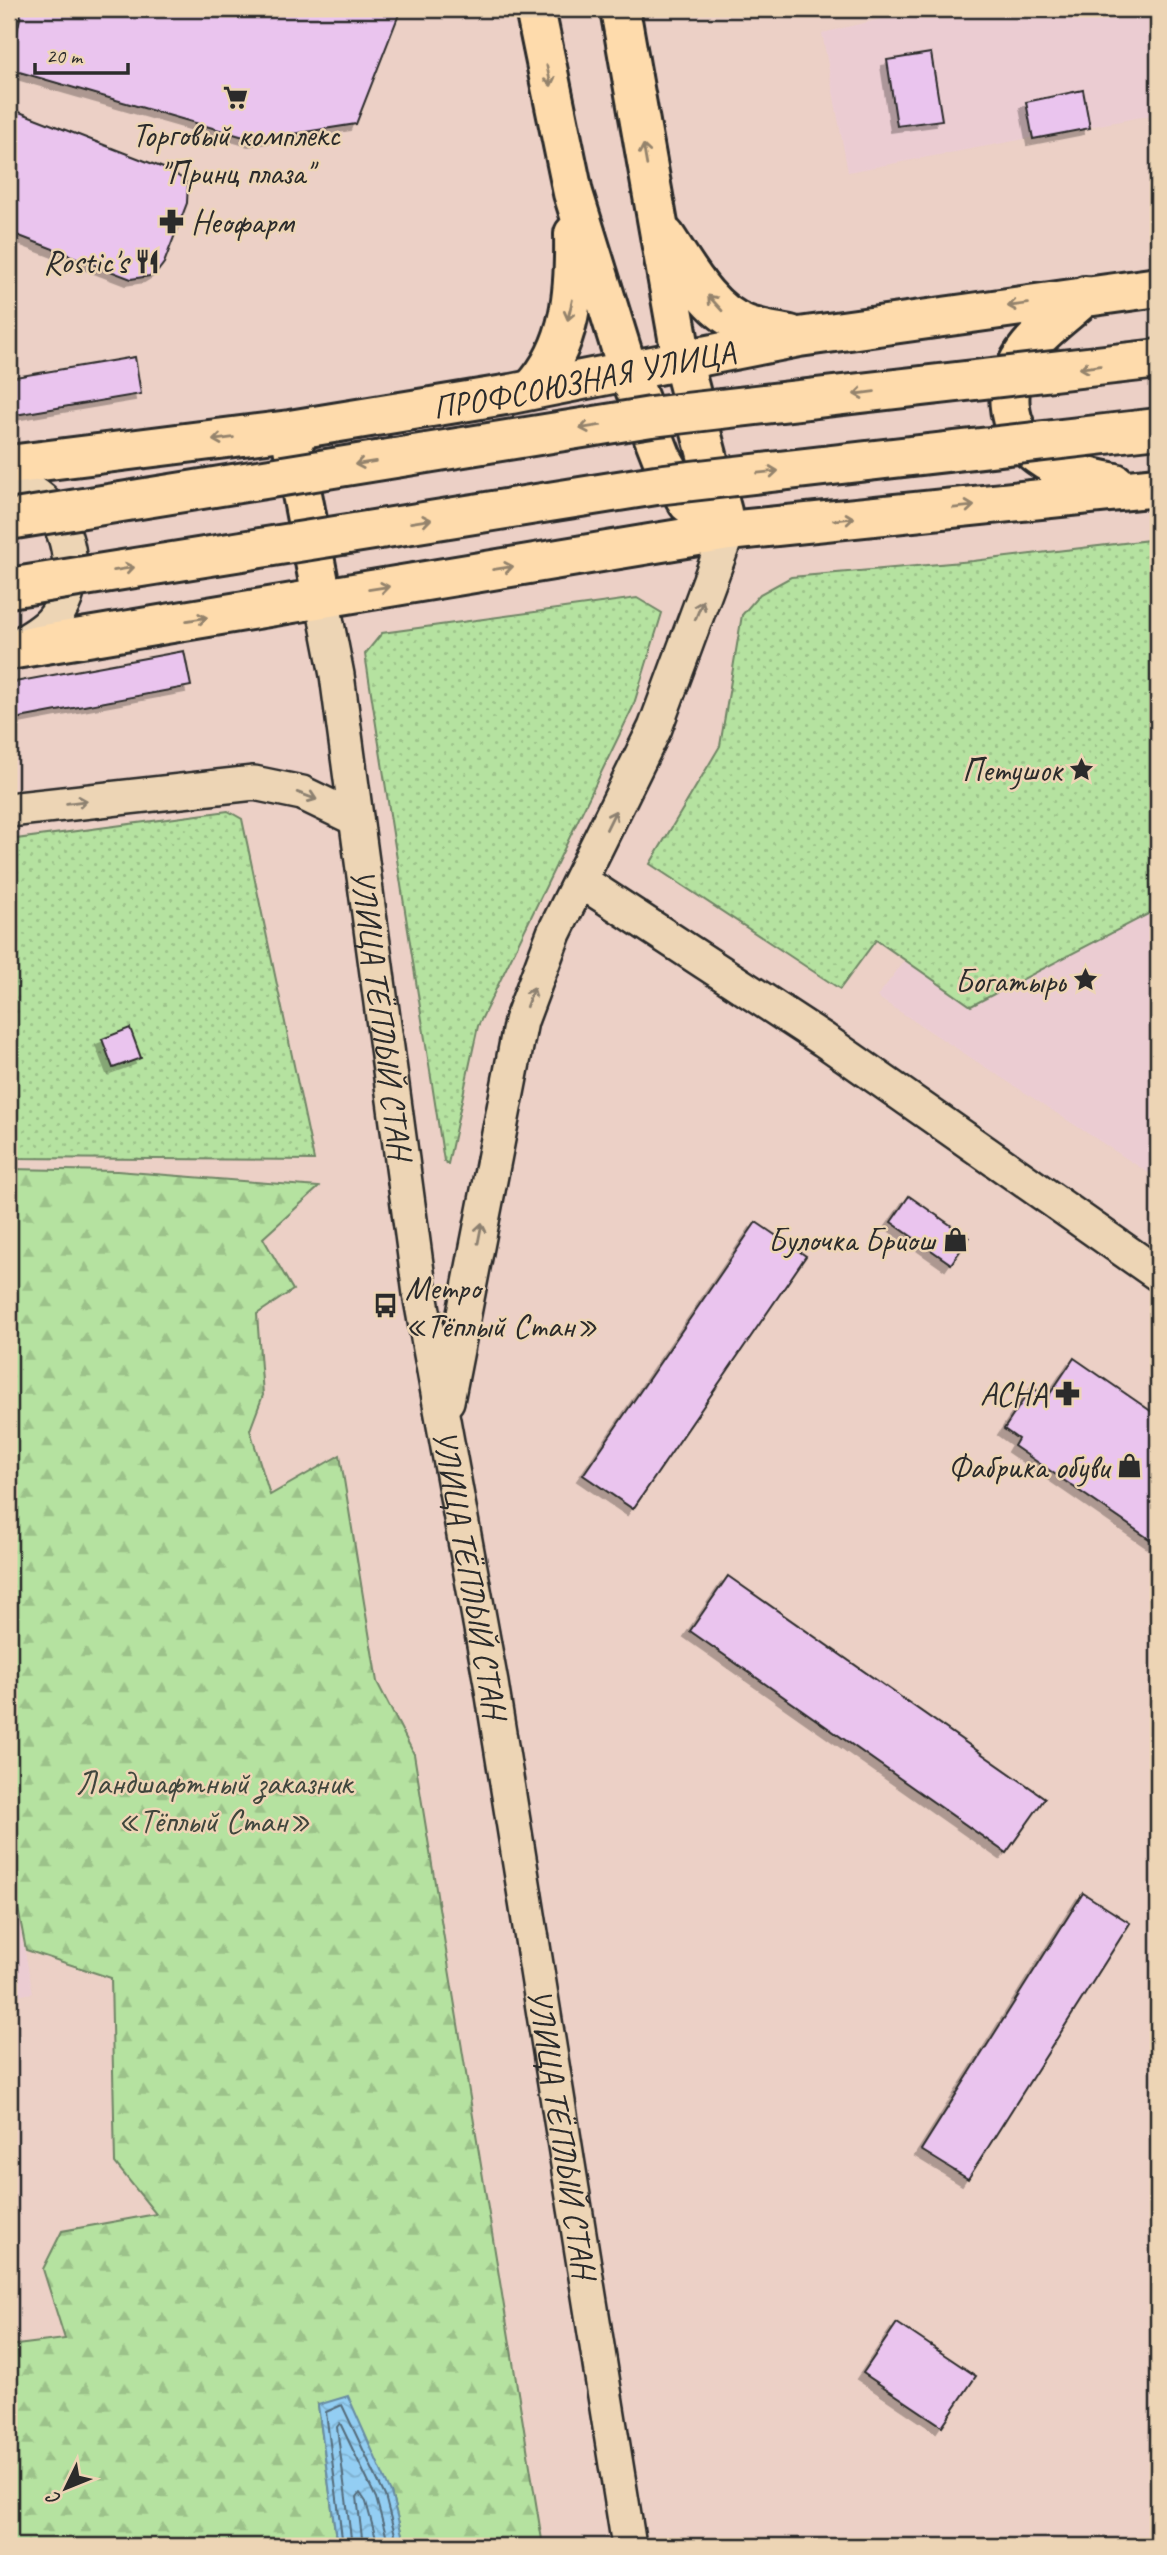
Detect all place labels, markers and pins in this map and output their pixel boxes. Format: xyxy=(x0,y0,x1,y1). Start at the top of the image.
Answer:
supermarket icon: Торговый комплекс "Принц плаза" xyxy=(222,83,250,111)
place label: Торговый комплекс "Принц плаза" xyxy=(132,114,342,194)
place label: Неофарм xyxy=(191,201,296,243)
pharmacy icon: Неофарм xyxy=(157,207,185,235)
place label: Rostic's xyxy=(43,241,131,283)
restaurant icon: Rostic's xyxy=(134,247,162,275)
place label: Петушок xyxy=(962,749,1064,791)
place icon: Петушок xyxy=(1068,755,1096,783)
place label: Богатырь xyxy=(955,960,1067,1002)
place icon: Богатырь xyxy=(1071,966,1099,994)
place label: Булочка Бриош xyxy=(768,1219,937,1261)
shop icon: Булочка Бриош xyxy=(941,1225,969,1253)
place label: Метро «Тёплый Стан» xyxy=(405,1267,598,1347)
bus stop icon: Метро «Тёплый Стан» xyxy=(371,1292,399,1320)
place label: АСНА xyxy=(980,1373,1048,1415)
pharmacy icon: АСНА xyxy=(1053,1379,1081,1407)
place label: Фабрика обуви xyxy=(948,1446,1112,1488)
shop icon: Фабрика обуви xyxy=(1115,1452,1143,1480)

